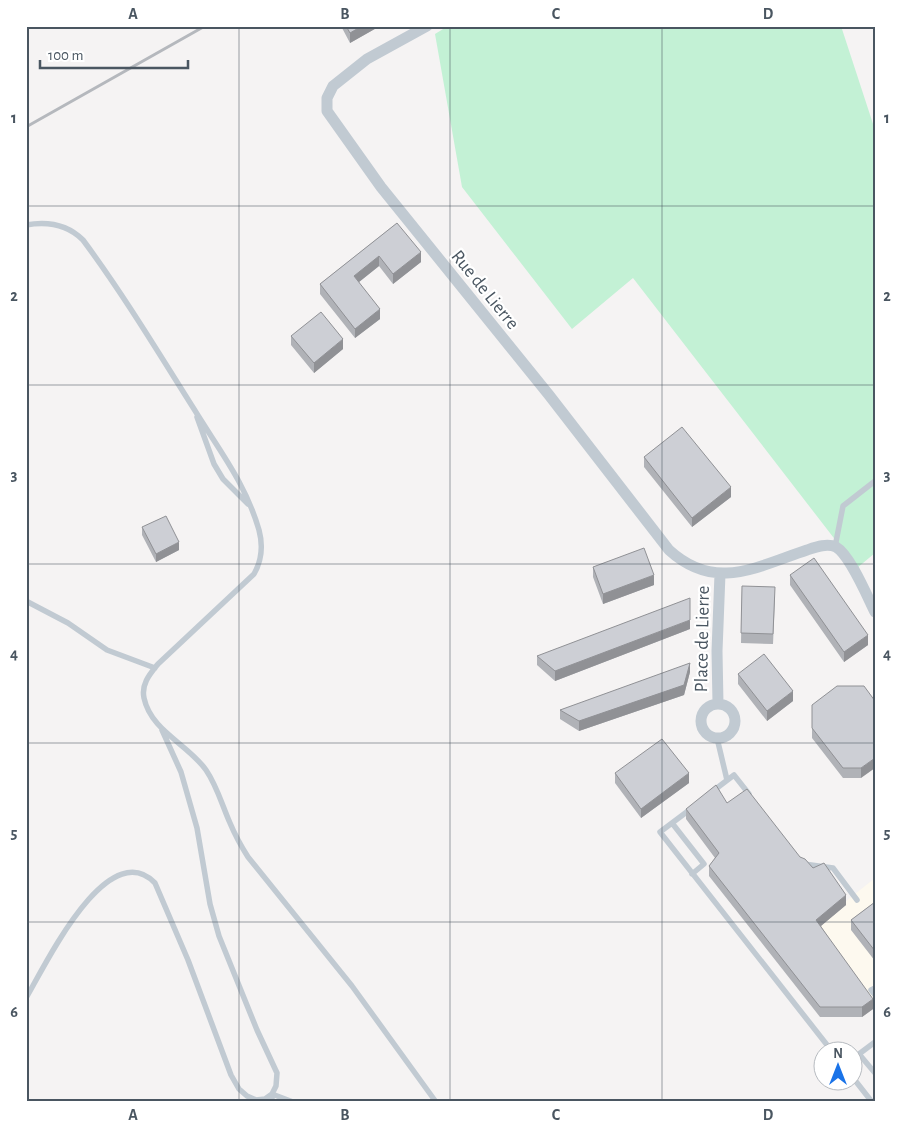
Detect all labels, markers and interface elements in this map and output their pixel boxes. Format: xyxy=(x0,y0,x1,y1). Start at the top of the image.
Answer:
text: A xyxy=(128,6,138,22)
text: B xyxy=(340,6,350,22)
text: C xyxy=(552,6,561,22)
text: D xyxy=(763,6,774,22)
scale bar xyxy=(40,38,188,70)
text: 100 m xyxy=(48,48,83,63)
text: 1 xyxy=(11,110,17,126)
text: 1 xyxy=(884,110,890,126)
street label: Rue de Lierre xyxy=(447,247,522,333)
text: 2 xyxy=(10,288,18,304)
text: 2 xyxy=(883,288,891,304)
text: 3 xyxy=(11,467,18,483)
text: 3 xyxy=(884,467,891,483)
street label: Place de Lierre xyxy=(692,586,713,692)
text: 4 xyxy=(10,646,18,662)
text: 4 xyxy=(883,646,891,662)
text: 5 xyxy=(11,825,18,841)
text: 5 xyxy=(884,825,891,841)
text: 6 xyxy=(10,1004,18,1020)
text: 6 xyxy=(883,1004,891,1020)
north arrow xyxy=(814,1040,864,1090)
text: N xyxy=(833,1047,843,1061)
text: A xyxy=(128,1107,138,1123)
text: B xyxy=(340,1107,350,1123)
text: C xyxy=(552,1107,561,1123)
text: D xyxy=(763,1107,774,1123)

